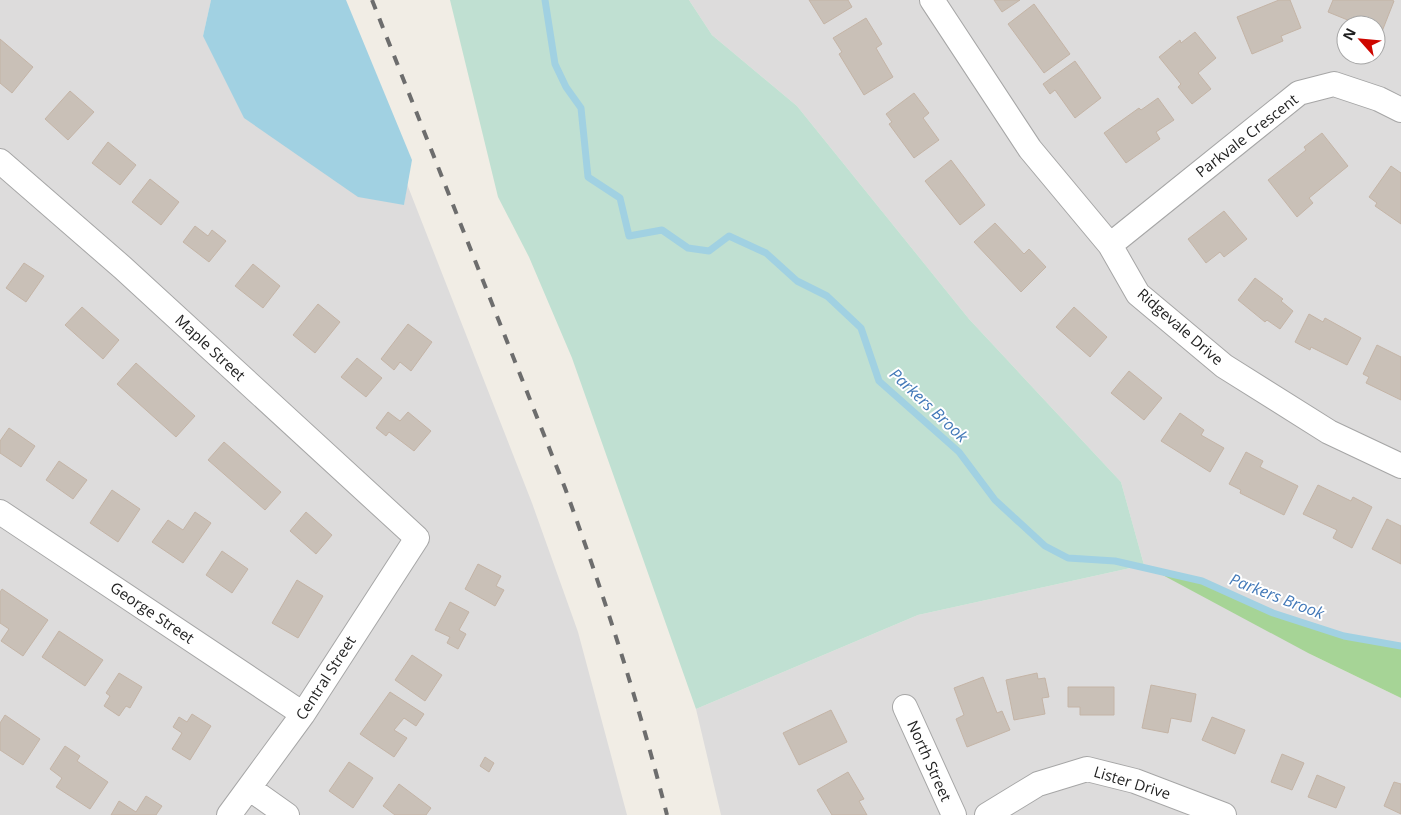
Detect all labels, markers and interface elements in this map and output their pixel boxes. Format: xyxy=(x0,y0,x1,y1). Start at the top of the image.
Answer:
north arrow xyxy=(1336,15,1386,65)
text: N xyxy=(1338,24,1360,43)
street label: Parkvale Crescent xyxy=(1191,89,1302,181)
street label: Ridgevale Drive xyxy=(1134,283,1228,369)
street label: Maple Street xyxy=(171,310,250,385)
water label: Parkers Brook xyxy=(885,363,974,448)
water label: Parkers Brook xyxy=(1227,568,1328,624)
street label: George Street xyxy=(107,577,198,648)
street label: Central Street xyxy=(291,632,360,723)
street label: North Street xyxy=(903,717,957,804)
street label: Lister Drive xyxy=(1091,761,1173,803)

